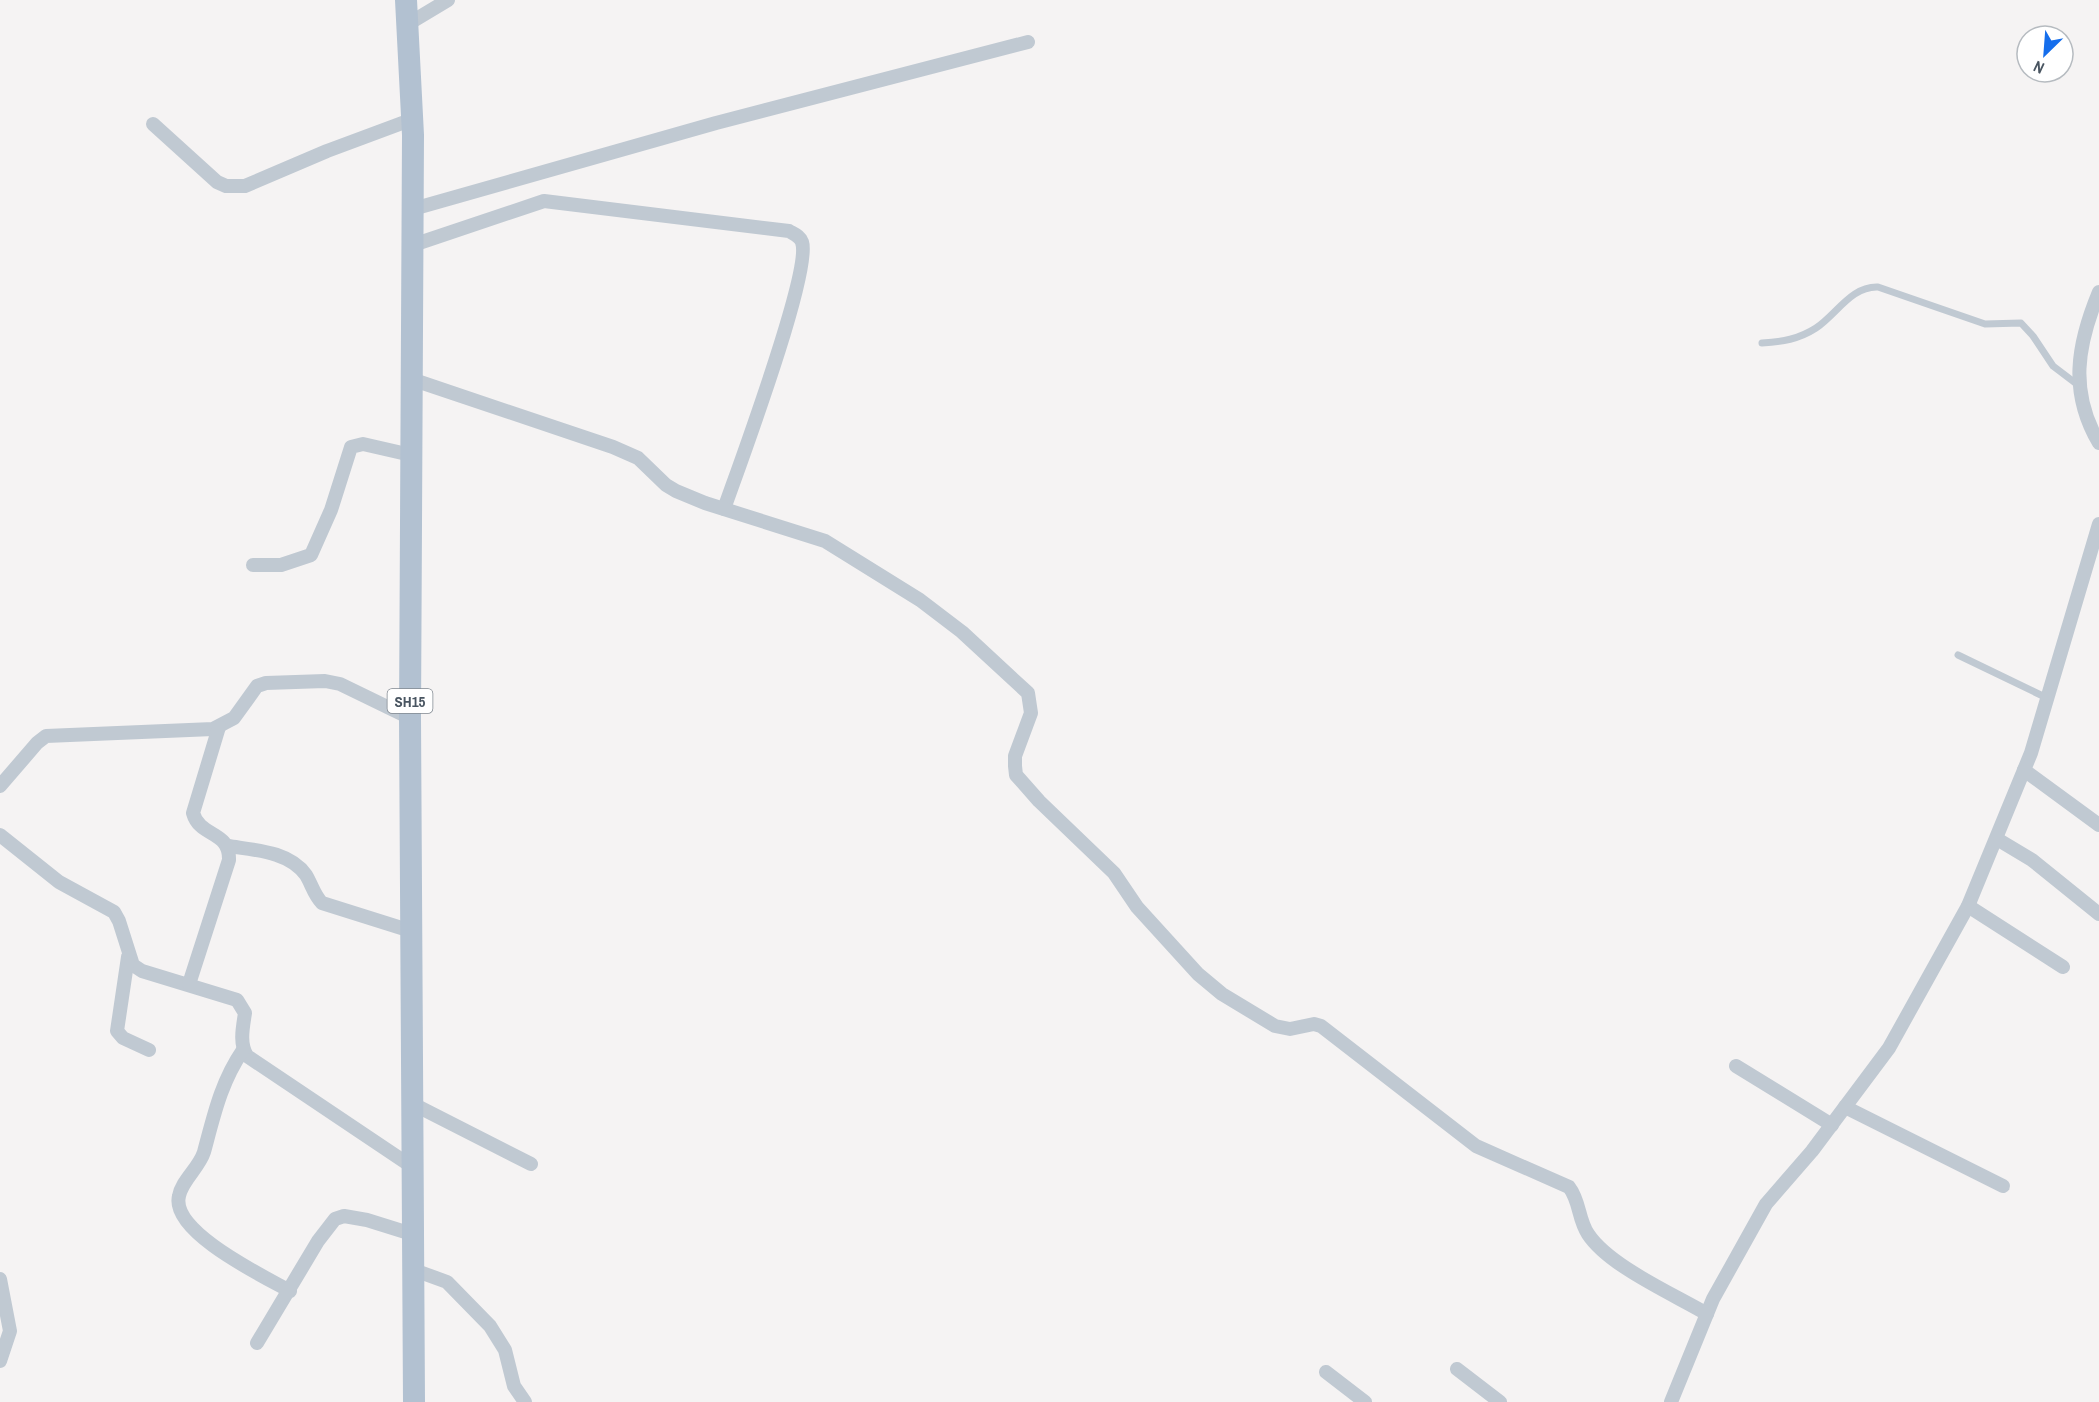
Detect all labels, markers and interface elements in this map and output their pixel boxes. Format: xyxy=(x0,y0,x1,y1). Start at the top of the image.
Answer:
north arrow xyxy=(2015,24,2075,84)
text: N xyxy=(2030,56,2048,80)
road number: SH15 xyxy=(388,689,432,713)

